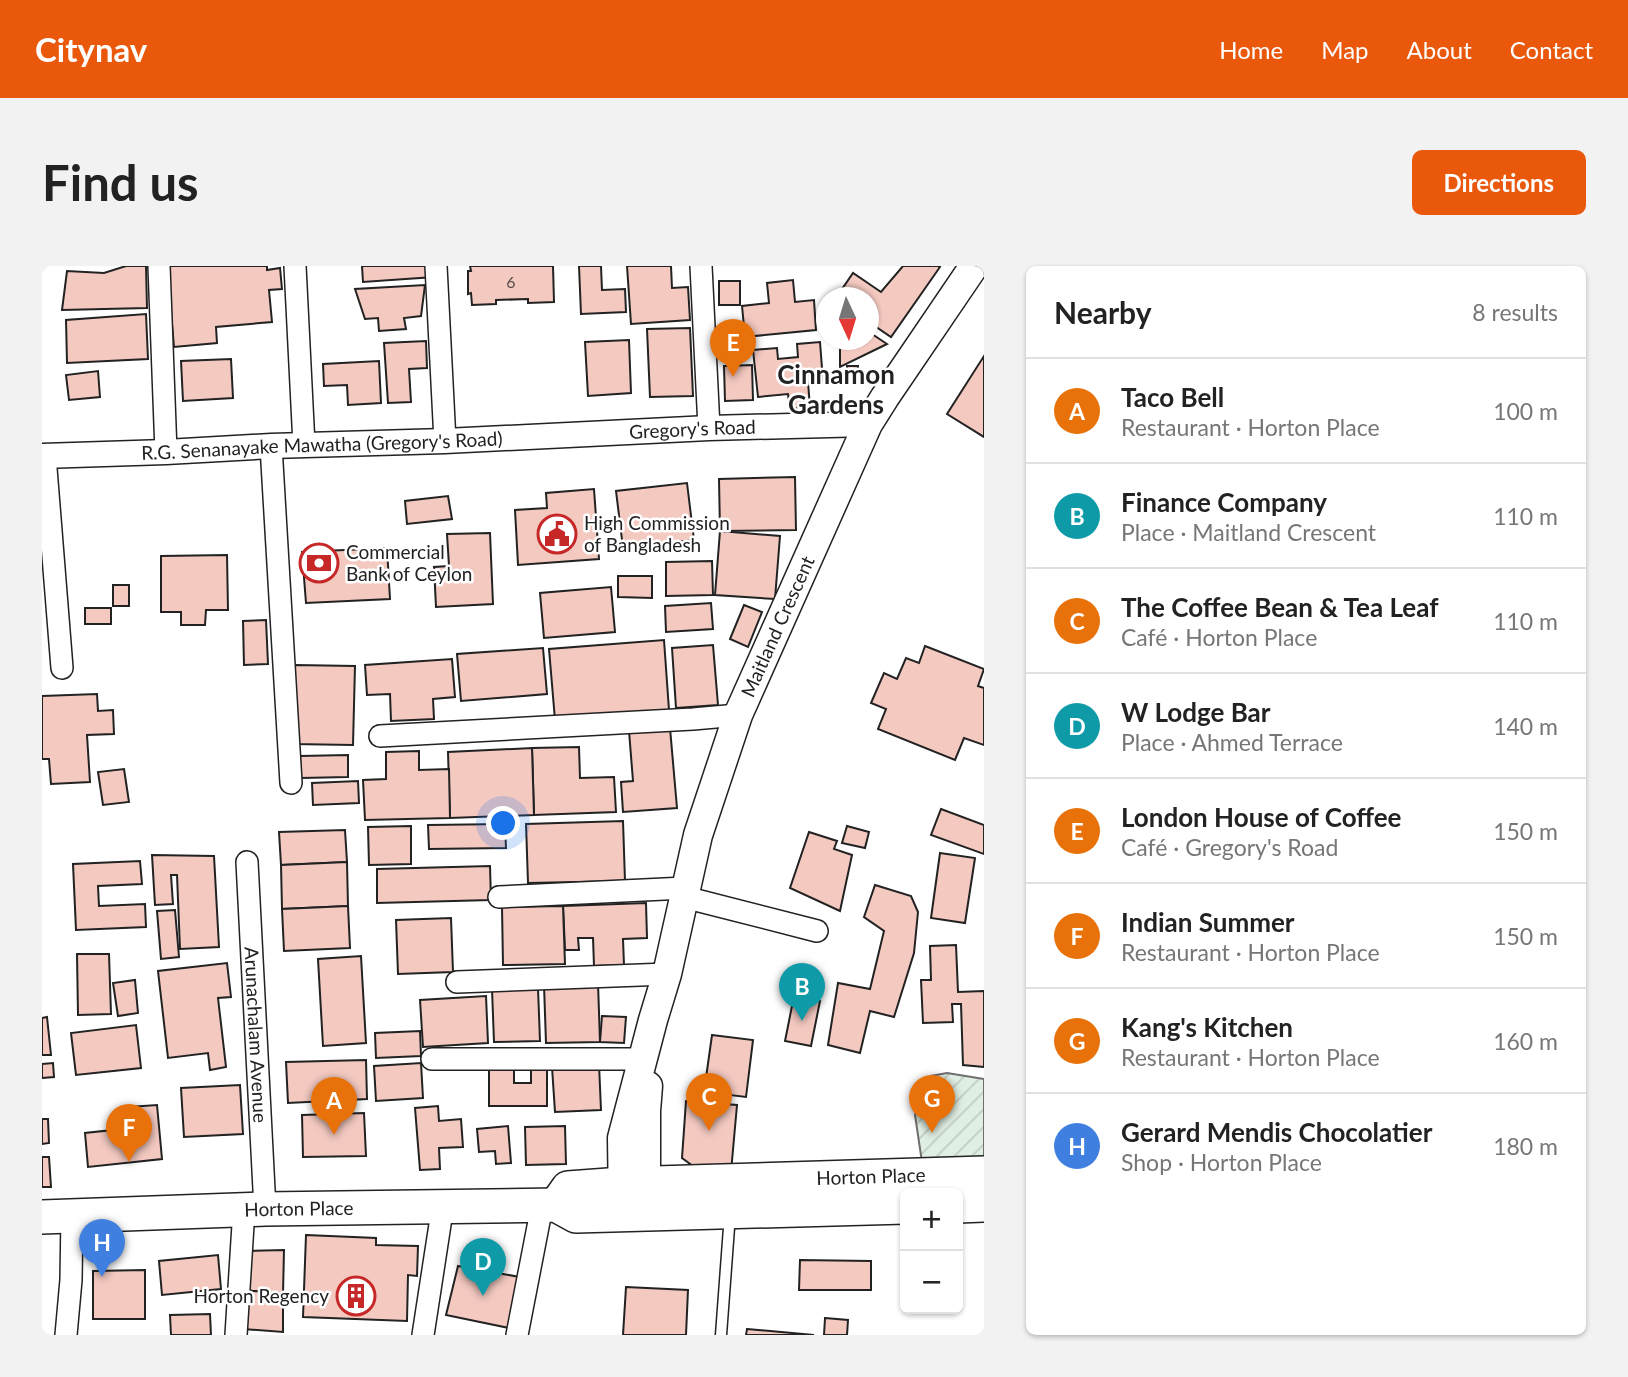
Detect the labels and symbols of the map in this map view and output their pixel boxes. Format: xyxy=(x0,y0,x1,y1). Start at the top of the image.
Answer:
house number: 6 xyxy=(506,272,516,291)
north arrow xyxy=(816,287,879,350)
pin: E xyxy=(710,319,756,377)
district label: Cinnamon Gardens xyxy=(777,358,895,420)
street label: Gregory's Road xyxy=(629,415,756,443)
street label: R.G. Senanayake Mawatha (Gregory's Road) xyxy=(141,426,503,464)
place label: High Commission of Bangladesh xyxy=(584,511,730,556)
public building icon: High Commission of Bangladesh xyxy=(536,513,578,555)
place label: Commercial Bank of Ceylon xyxy=(346,540,472,585)
bank icon: Commercial Bank of Ceylon xyxy=(298,542,340,584)
street label: Maitland Crescent xyxy=(736,552,819,700)
your location xyxy=(486,806,520,840)
street label: Arunachalam Avenue xyxy=(240,946,273,1123)
pin: B xyxy=(779,963,825,1021)
pin: C xyxy=(686,1073,732,1131)
pin: G xyxy=(909,1075,955,1133)
pin: A xyxy=(311,1077,357,1135)
pin: F xyxy=(106,1104,152,1162)
street label: Horton Place xyxy=(816,1163,926,1189)
street label: Horton Place xyxy=(244,1196,354,1221)
pin: H xyxy=(79,1219,125,1277)
pin: D xyxy=(460,1238,506,1296)
building icon: Horton Regency xyxy=(335,1275,377,1317)
place label: Horton Regency xyxy=(194,1284,329,1307)

